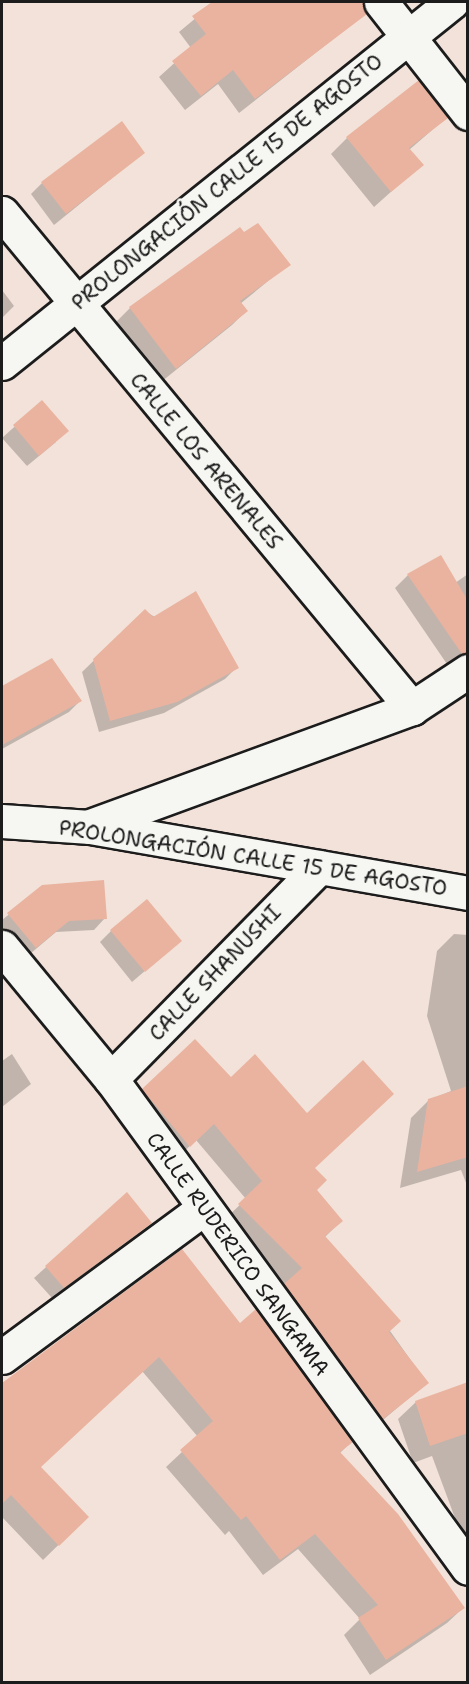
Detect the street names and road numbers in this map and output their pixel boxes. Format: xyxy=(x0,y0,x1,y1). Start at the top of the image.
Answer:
street label: PROLONGACIÓN CALLE 15 DE AGOSTO xyxy=(66,49,388,315)
street label: CALLE LOS ARENALES xyxy=(125,368,287,554)
street label: PROLONGACIÓN CALLE 15 DE AGOSTO xyxy=(57,815,449,901)
street label: CALLE SHANUSHI xyxy=(144,900,286,1046)
street label: CALLE RUDERICO SANGAMA xyxy=(141,1127,335,1381)

